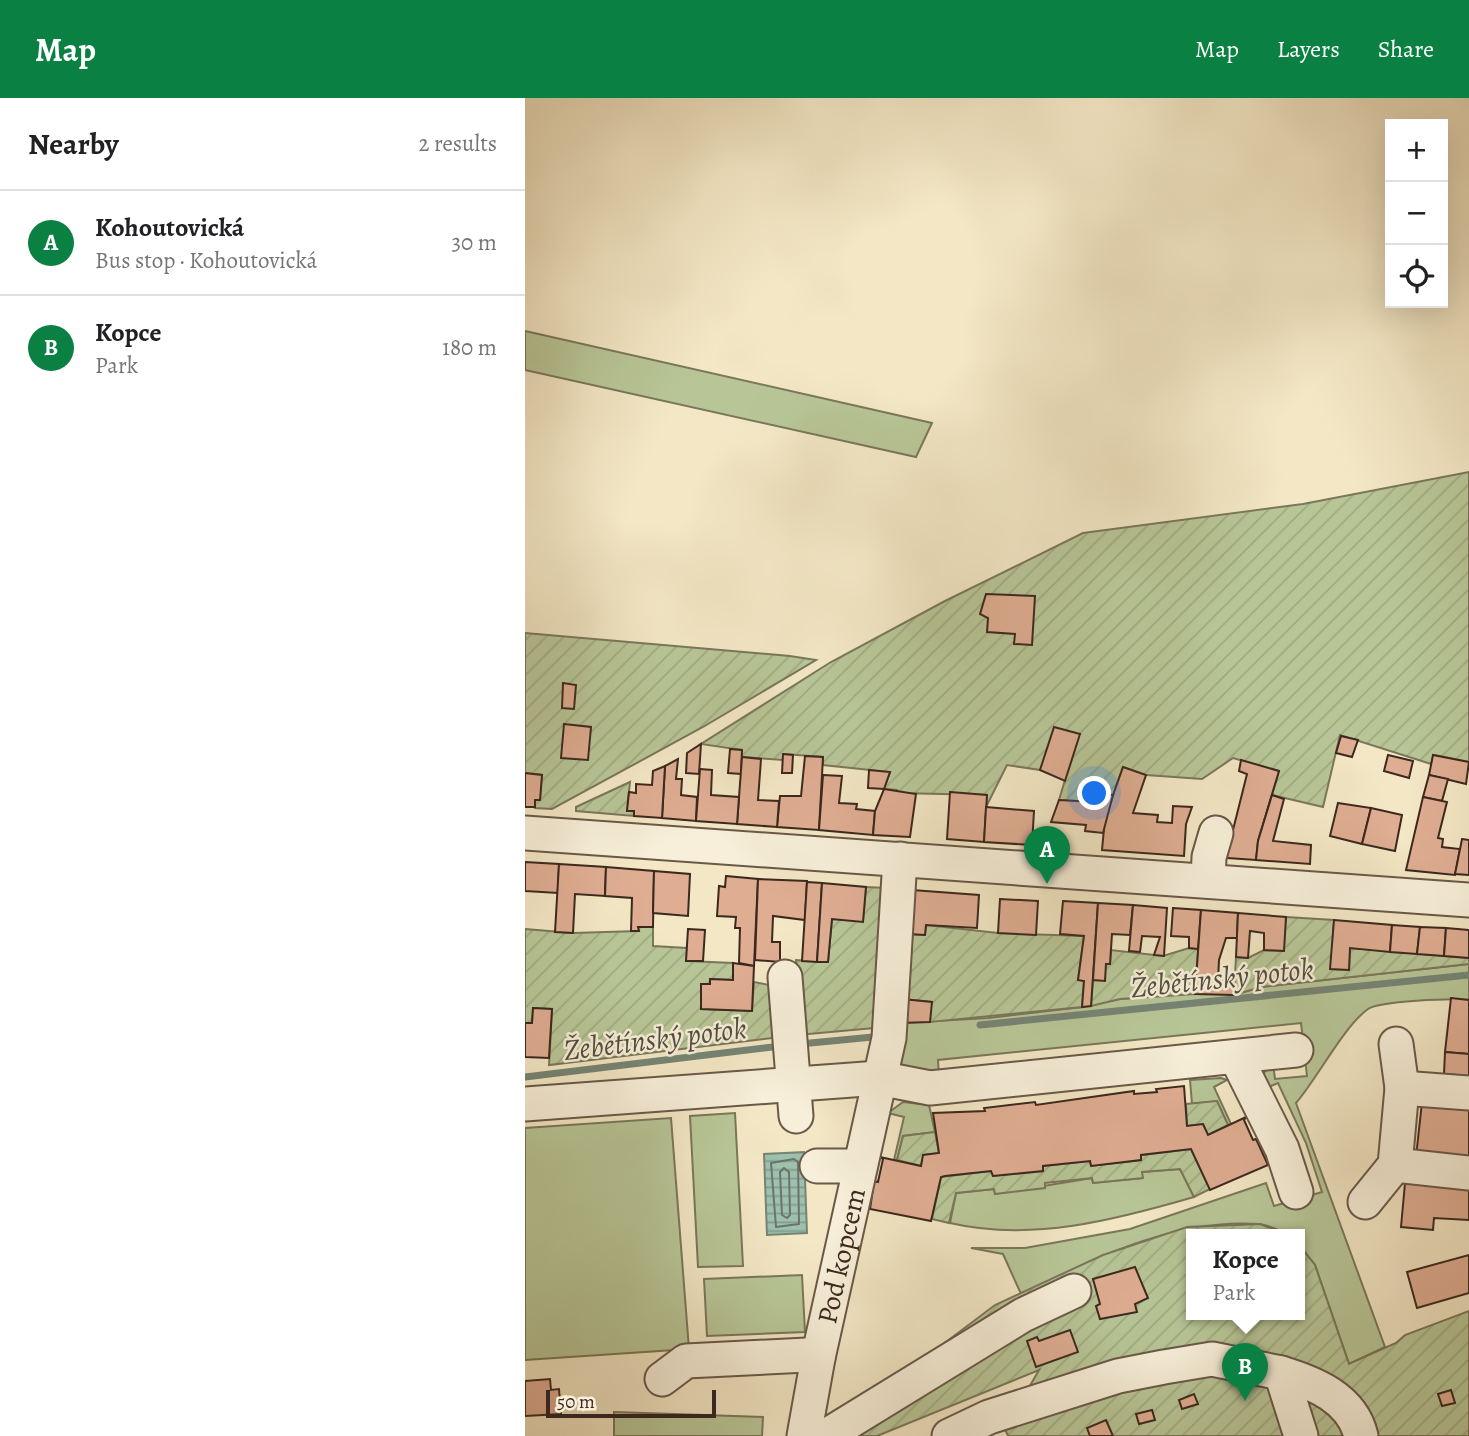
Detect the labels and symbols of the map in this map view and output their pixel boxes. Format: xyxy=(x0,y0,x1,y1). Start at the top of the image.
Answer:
your location xyxy=(1077,776,1111,810)
pin: A xyxy=(1024,826,1070,884)
water label: Žebětínský potok xyxy=(1128,949,1316,1007)
water label: Žebětínský potok xyxy=(561,1008,749,1070)
street label: Pod kopcem xyxy=(808,1184,875,1327)
pin: B xyxy=(1222,1343,1268,1401)
scale bar xyxy=(546,1387,716,1419)

